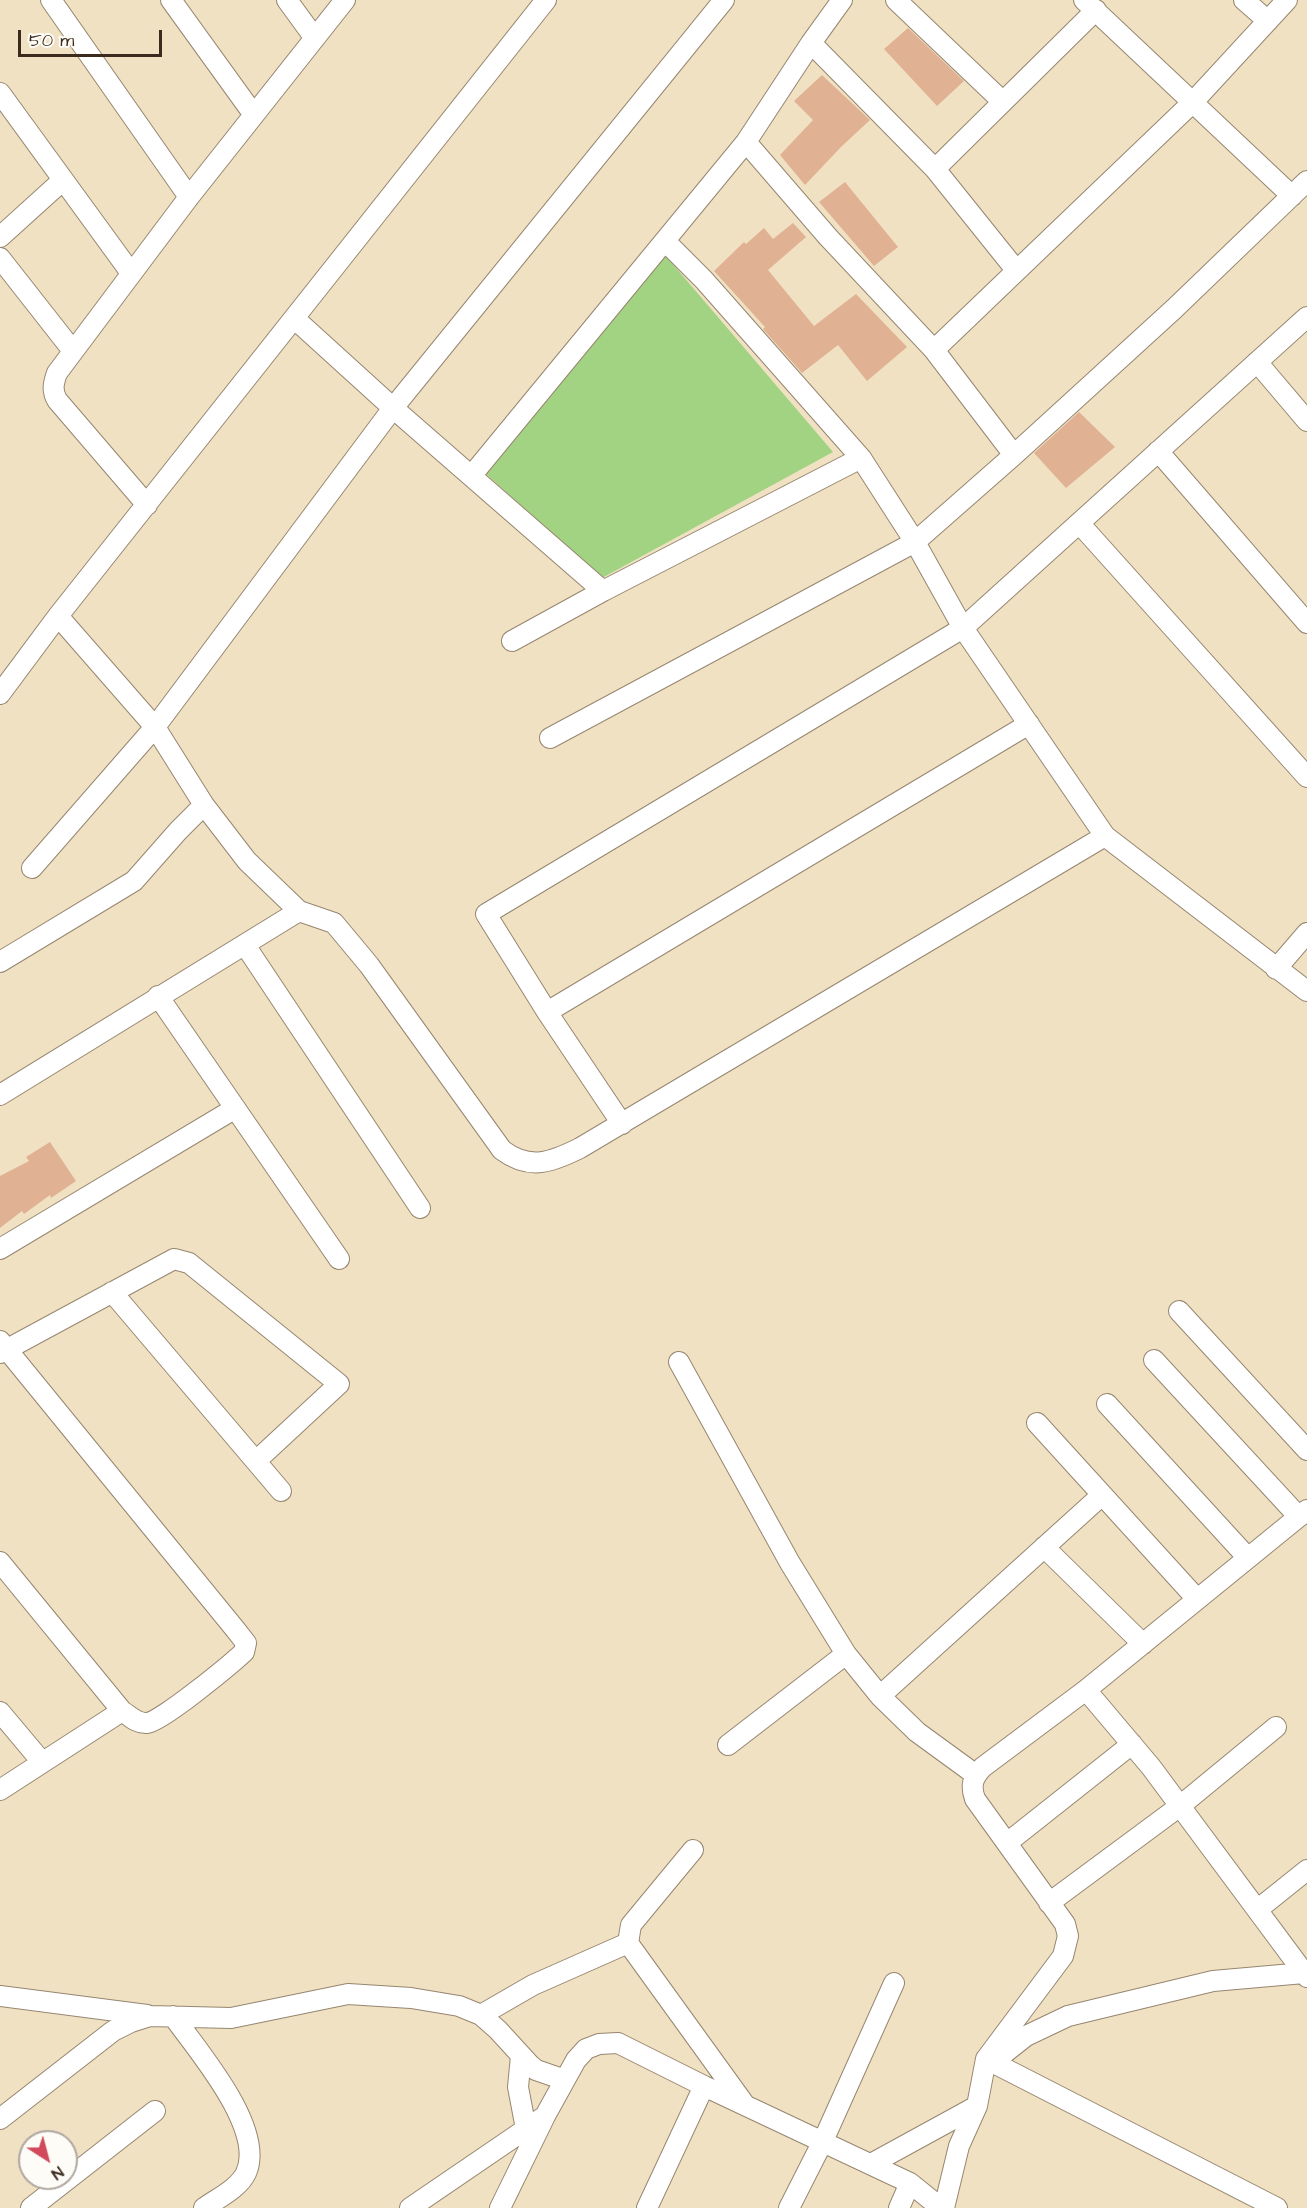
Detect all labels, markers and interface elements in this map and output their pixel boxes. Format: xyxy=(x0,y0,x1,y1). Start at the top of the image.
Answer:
scale bar xyxy=(21,18,165,56)
text: 50 m xyxy=(29,28,74,53)
north arrow xyxy=(18,2130,78,2190)
text: N xyxy=(47,2161,68,2185)

